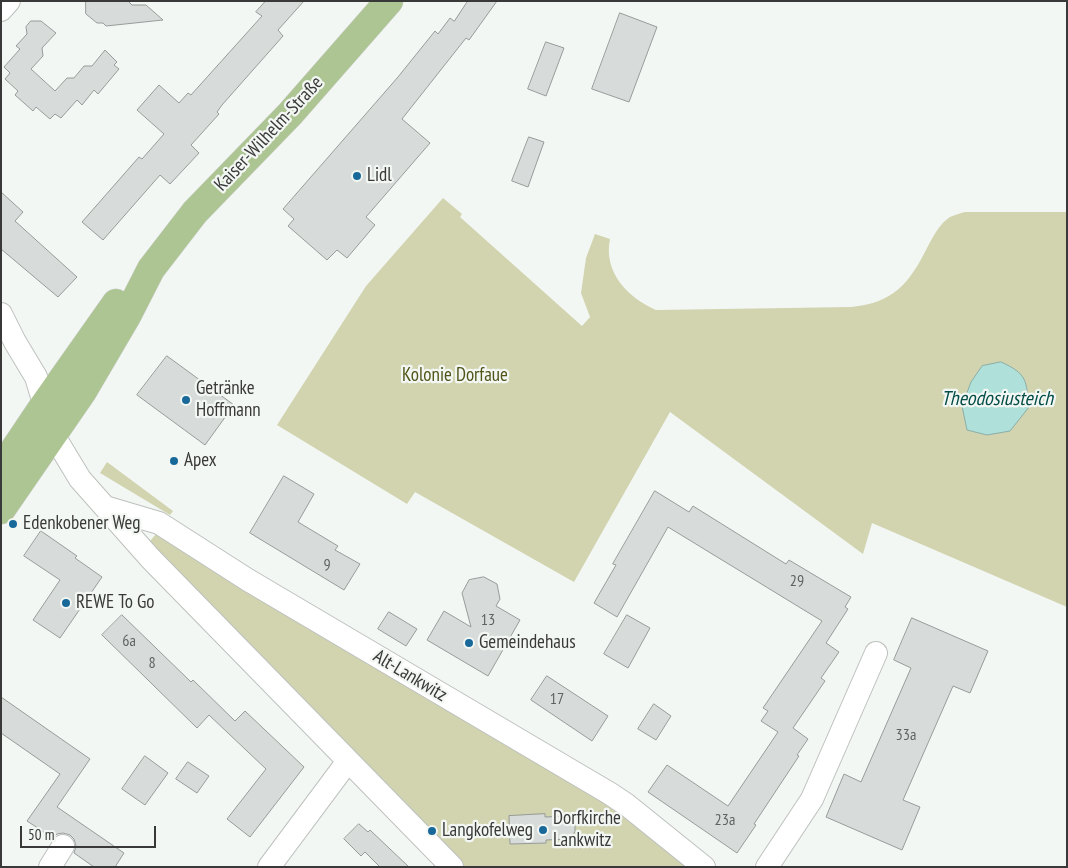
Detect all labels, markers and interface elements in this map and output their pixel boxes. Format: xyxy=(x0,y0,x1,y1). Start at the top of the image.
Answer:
street label: Kaiser-Wilhelm-Straße xyxy=(210,72,328,196)
place label: Lidl xyxy=(367,165,392,187)
marker: Lidl xyxy=(351,170,363,182)
park label: Kolonie Dorfaue xyxy=(402,365,508,387)
place label: Getränke Hoffmann xyxy=(196,378,261,422)
water label: Theodosiusteich xyxy=(941,387,1053,411)
marker: Getränke Hoffmann xyxy=(180,394,192,406)
place label: Apex xyxy=(184,450,217,472)
marker: Apex xyxy=(168,455,180,467)
place label: Edenkobener Weg xyxy=(23,513,140,535)
marker: Edenkobener Weg xyxy=(7,518,19,530)
house number: 9 xyxy=(323,555,331,575)
house number: 29 xyxy=(790,571,804,591)
place label: REWE To Go xyxy=(76,592,155,614)
marker: REWE To Go xyxy=(60,597,72,609)
house number: 13 xyxy=(481,610,495,630)
house number: 6a xyxy=(122,631,136,651)
place label: Gemeindehaus xyxy=(479,632,576,654)
marker: Gemeindehaus xyxy=(463,637,475,649)
street label: Alt-Lankwitz xyxy=(369,645,451,707)
house number: 8 xyxy=(148,653,156,673)
house number: 17 xyxy=(550,689,564,709)
house number: 33a xyxy=(896,725,916,745)
place label: Dorfkirche Lankwitz xyxy=(553,808,621,852)
house number: 23a xyxy=(715,810,735,830)
scale bar xyxy=(22,816,159,848)
place label: Langkofelweg xyxy=(442,820,533,842)
marker: Dorfkirche Lankwitz xyxy=(537,824,549,836)
text: 50 m xyxy=(28,825,54,844)
marker: Langkofelweg xyxy=(426,825,438,837)

